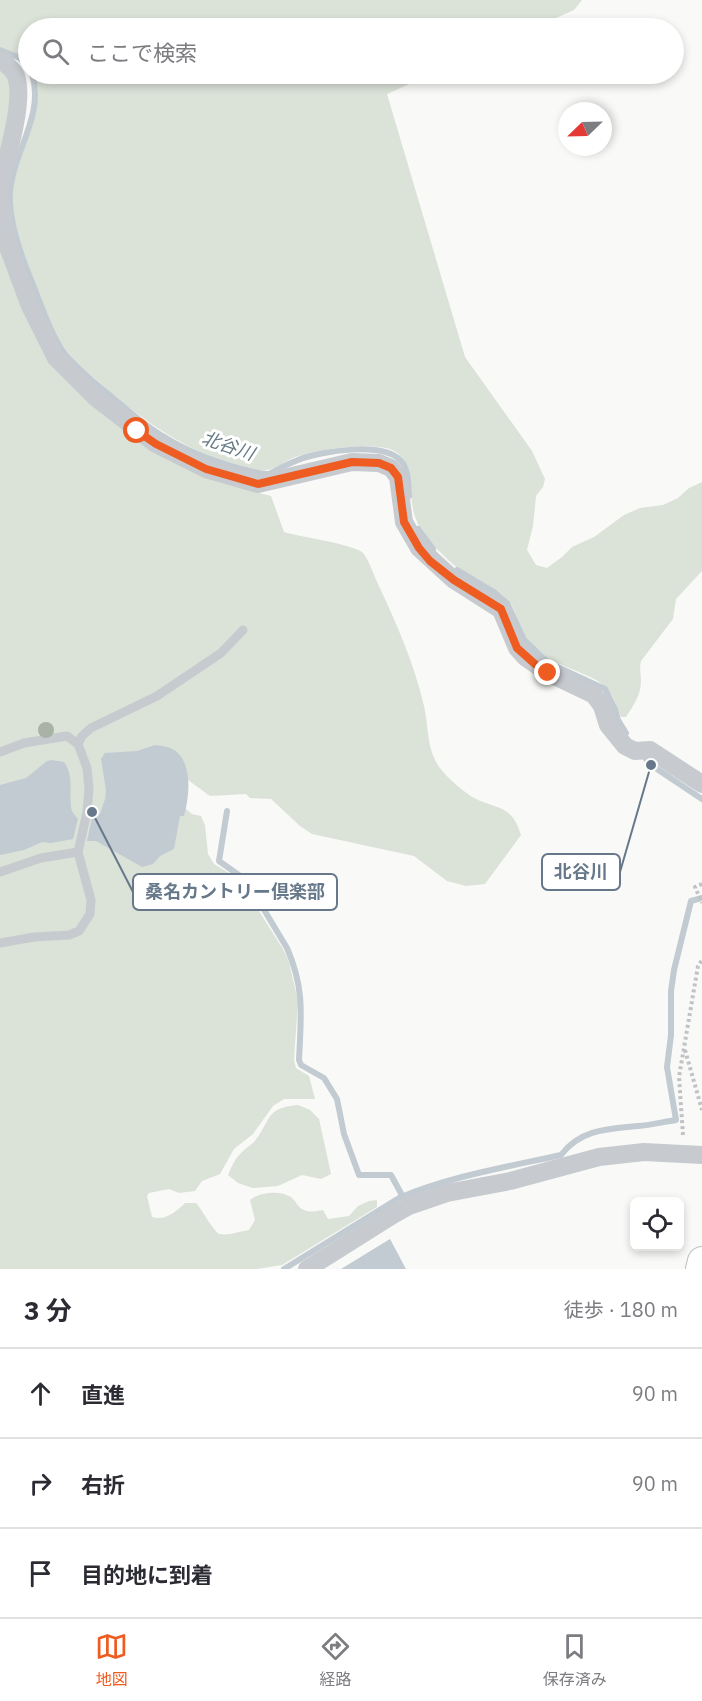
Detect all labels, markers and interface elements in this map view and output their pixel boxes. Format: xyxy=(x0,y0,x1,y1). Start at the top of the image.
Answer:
search box xyxy=(18,18,684,84)
icon: search xyxy=(39,35,72,68)
text: ここで検索 xyxy=(87,38,197,67)
north arrow xyxy=(558,102,612,156)
route start xyxy=(123,417,149,443)
water label: 北谷川 xyxy=(199,426,259,466)
route end xyxy=(534,659,560,685)
callout: 北谷川 xyxy=(542,854,620,890)
text: 北谷川 xyxy=(554,860,608,883)
callout: 桑名カントリー倶楽部 xyxy=(133,874,337,910)
text: 桑名カントリー倶楽部 xyxy=(145,880,325,903)
map controls xyxy=(630,1197,684,1251)
button: locate xyxy=(630,1197,684,1251)
text: 3 分 xyxy=(24,1293,72,1327)
text: 徒歩 · 180 m xyxy=(564,1296,678,1323)
icon: ahead xyxy=(24,1377,57,1410)
text: 直進 xyxy=(81,1380,125,1409)
text: 90 m xyxy=(632,1380,678,1407)
icon: right xyxy=(24,1467,57,1500)
text: 右折 xyxy=(81,1470,125,1499)
text: 90 m xyxy=(632,1470,678,1497)
icon: arrive xyxy=(24,1557,57,1590)
text: 目的地に到着 xyxy=(81,1560,213,1589)
tab: 地図 xyxy=(95,1630,128,1690)
tab: 経路 xyxy=(319,1630,352,1690)
tab: 保存済み xyxy=(543,1630,607,1690)

